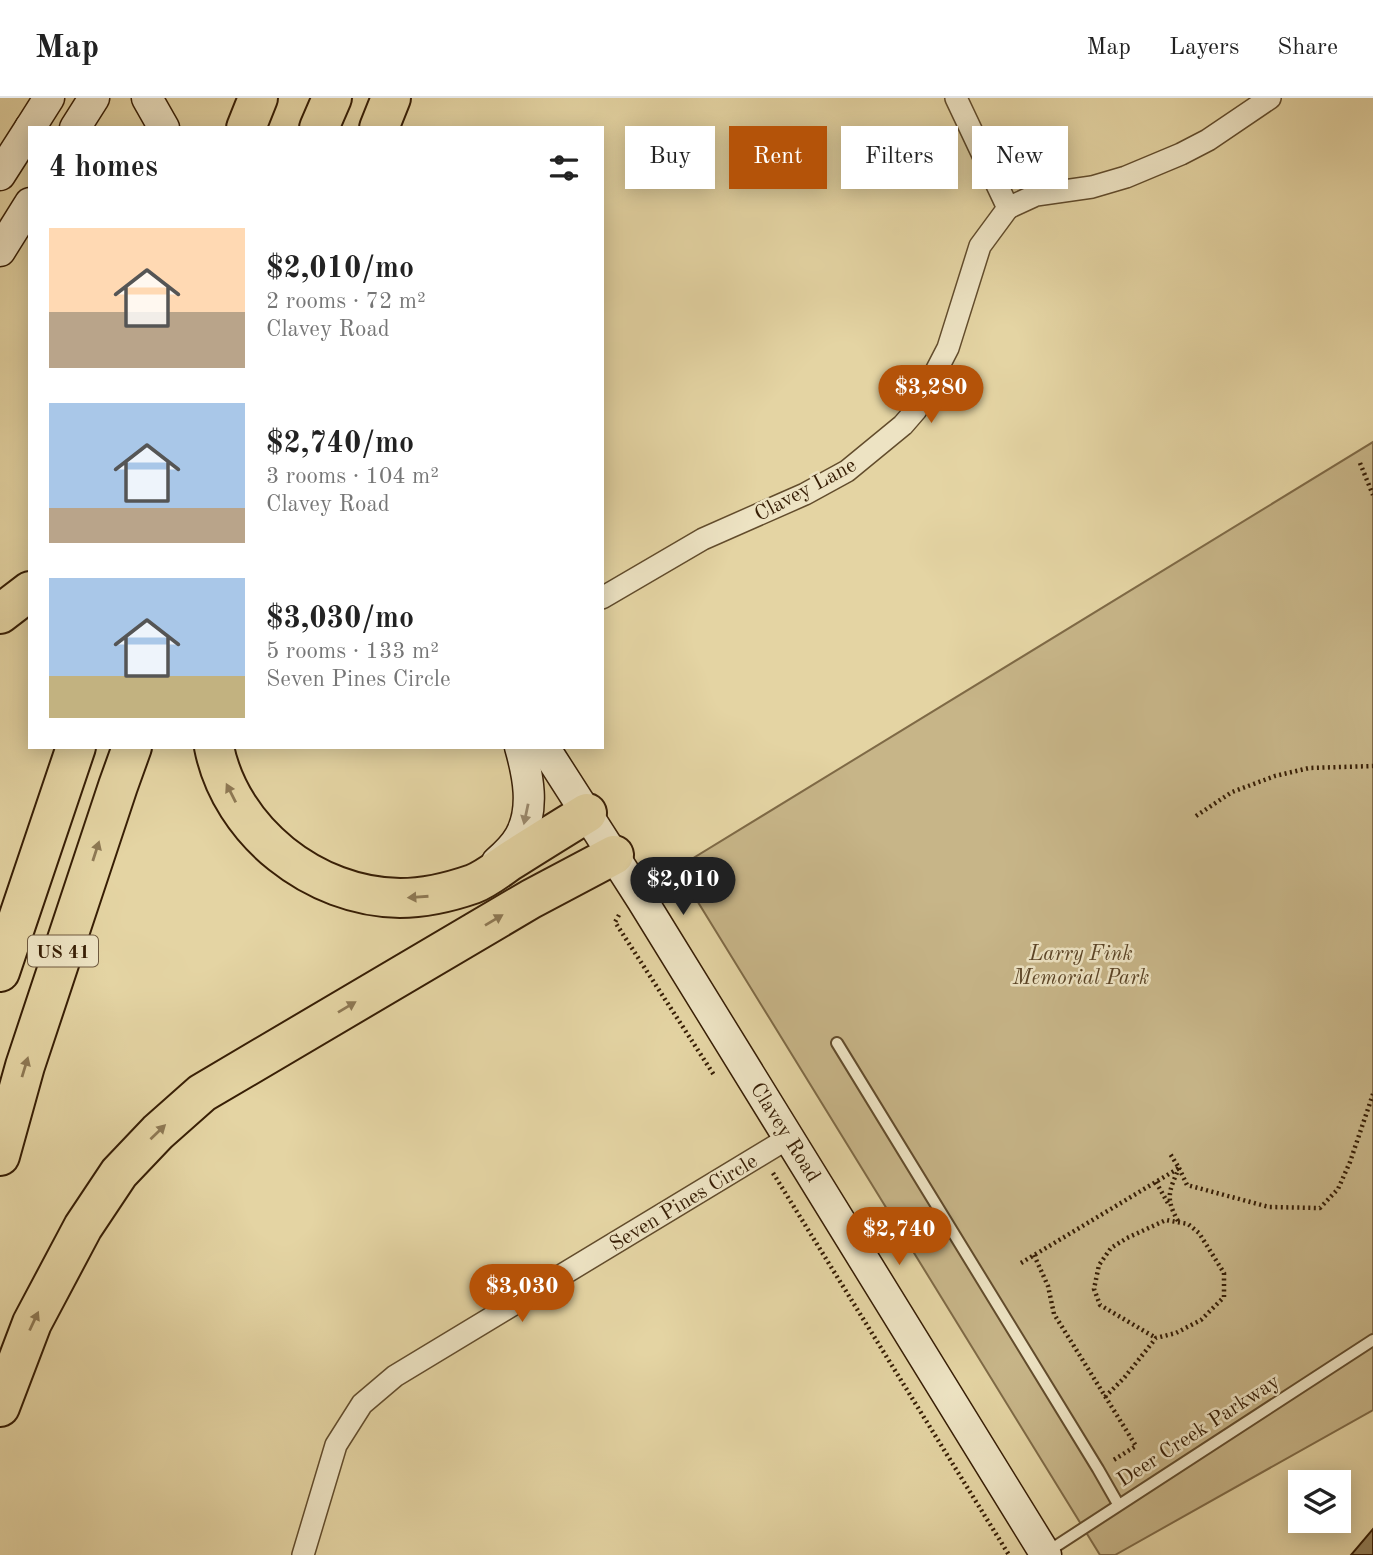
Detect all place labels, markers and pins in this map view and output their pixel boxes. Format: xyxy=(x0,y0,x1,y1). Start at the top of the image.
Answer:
pin: $3,280 xyxy=(874,366,988,425)
pin: $2,010 xyxy=(626,858,740,917)
pin: $2,740 xyxy=(842,1208,956,1267)
pin: $3,030 xyxy=(465,1264,579,1324)

